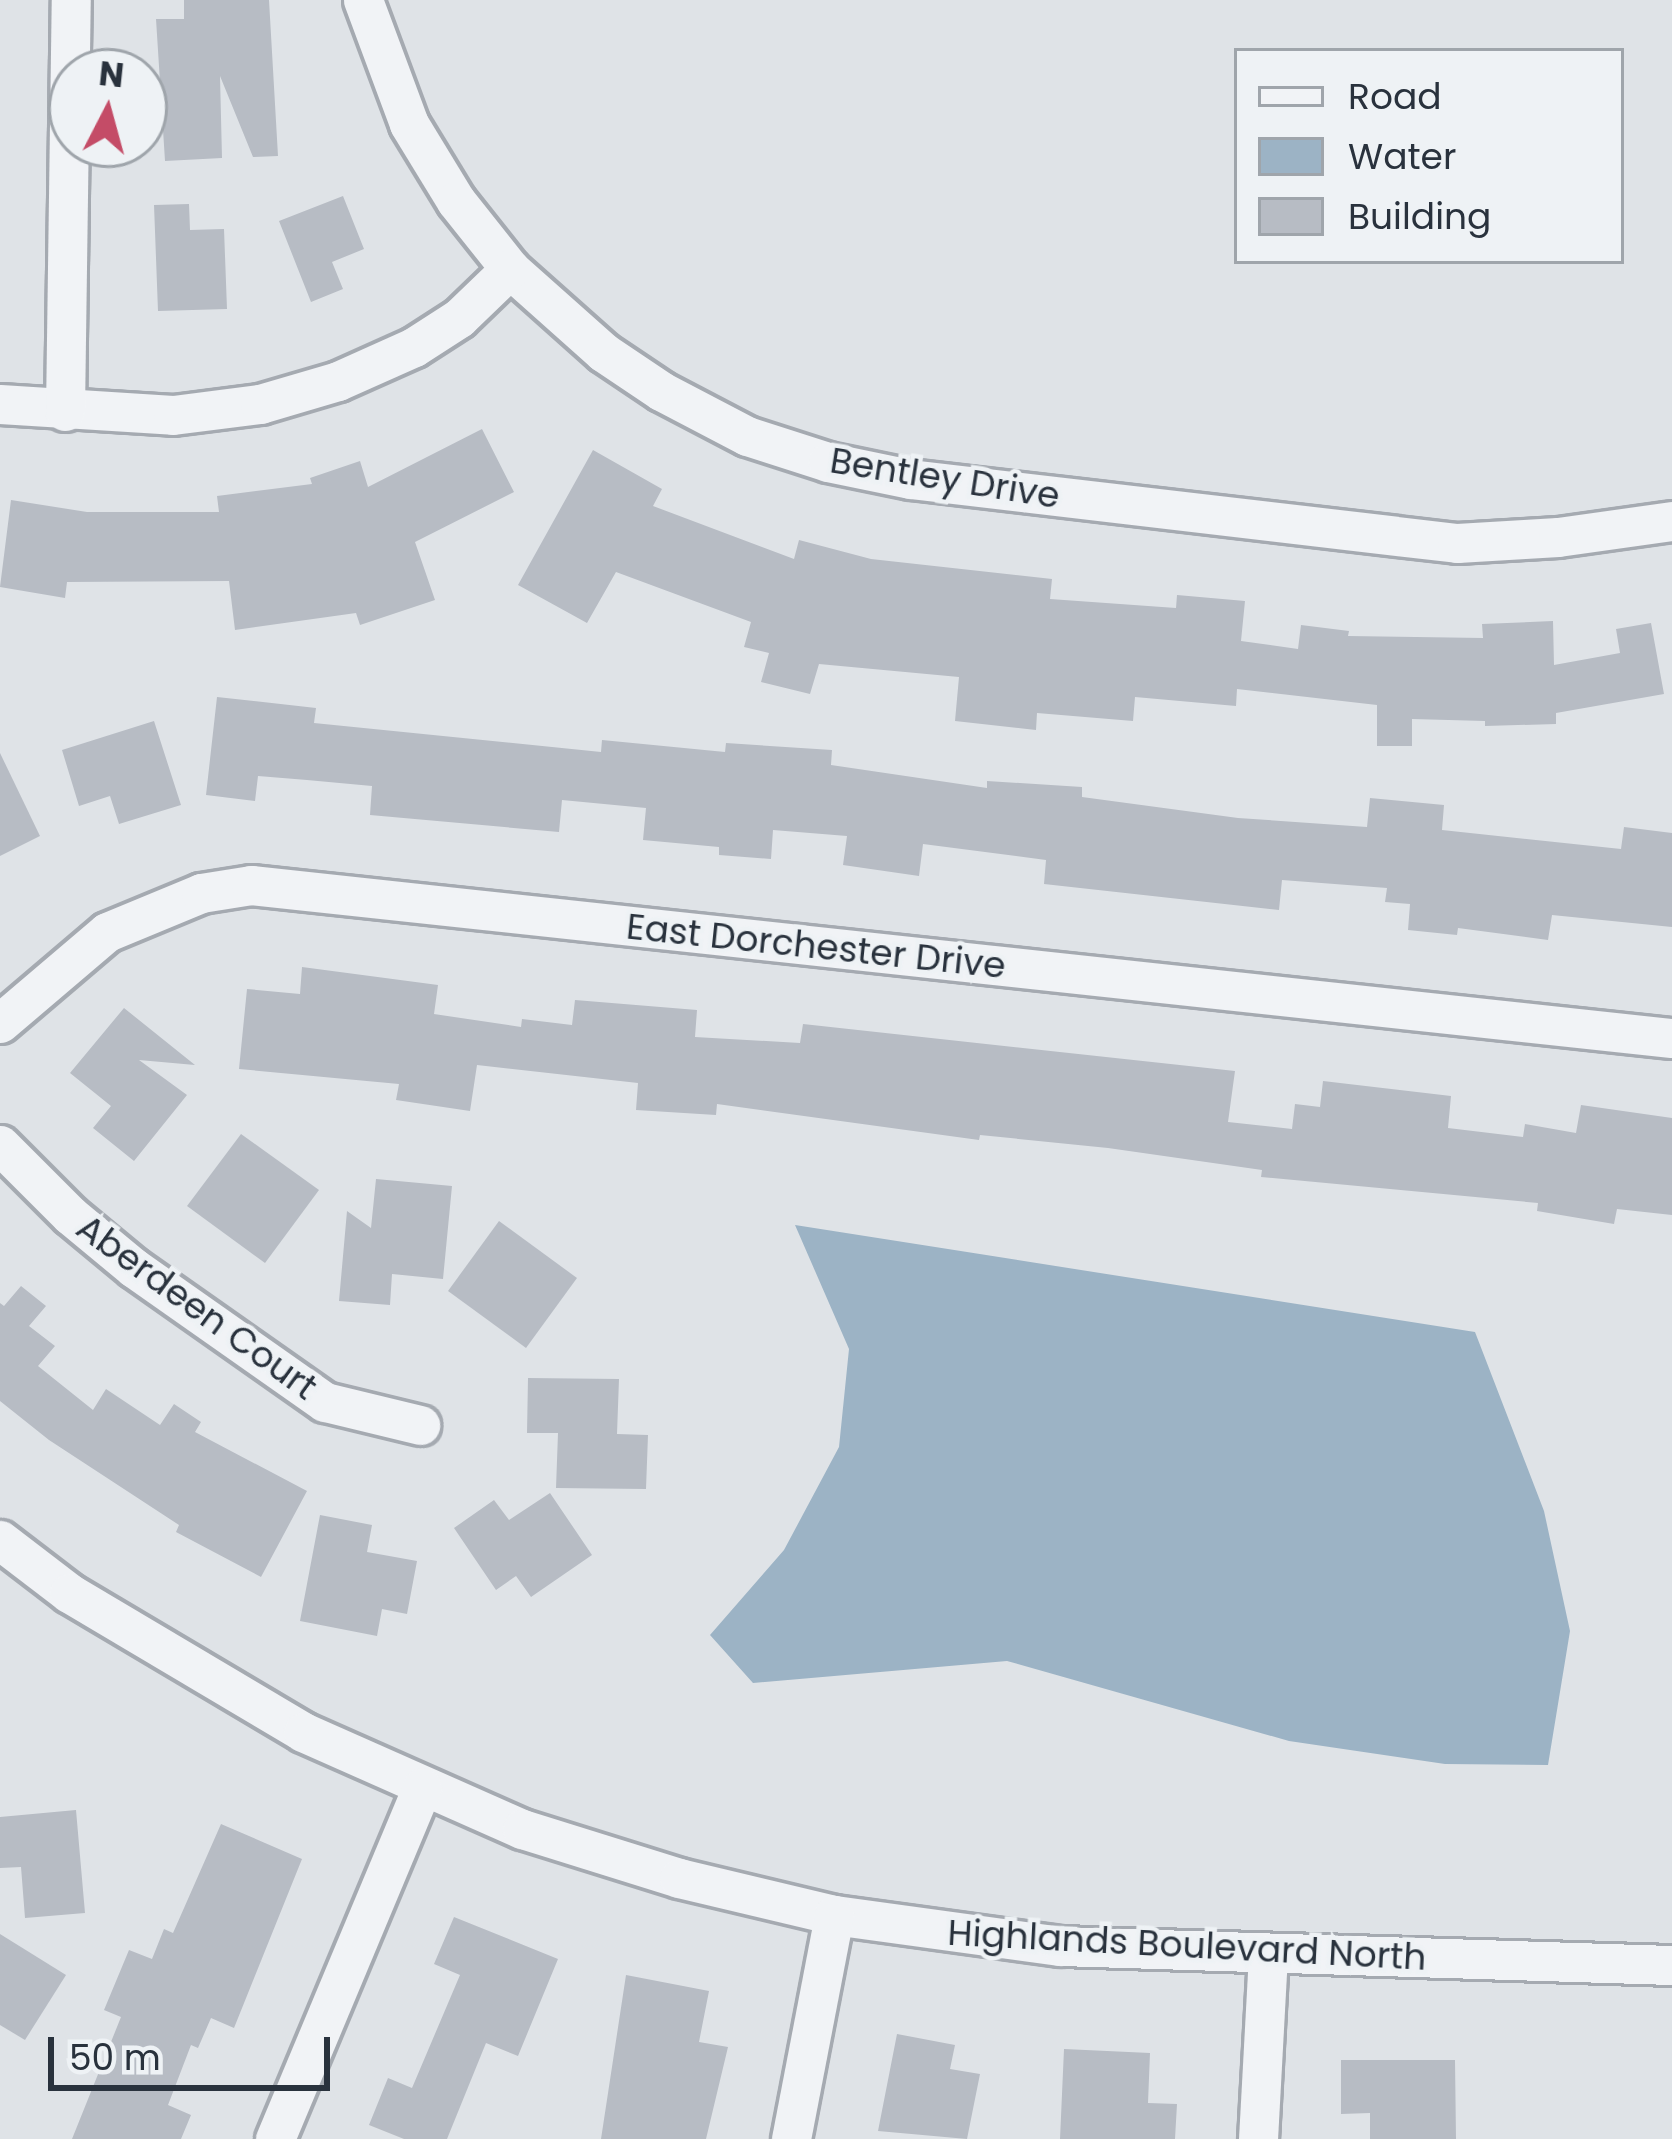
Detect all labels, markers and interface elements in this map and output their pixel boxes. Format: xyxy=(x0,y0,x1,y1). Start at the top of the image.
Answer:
north arrow xyxy=(48,48,168,168)
legend xyxy=(1234,48,1624,264)
text: N xyxy=(97,50,126,99)
text: Road xyxy=(1348,71,1442,122)
text: Water xyxy=(1348,131,1456,182)
text: Building xyxy=(1348,191,1491,242)
street label: Bentley Drive xyxy=(827,439,1063,517)
street label: East Dorchester Drive xyxy=(624,905,1008,987)
street label: Aberdeen Court xyxy=(68,1205,326,1409)
street label: Highlands Boulevard North xyxy=(947,1911,1427,1979)
scale bar xyxy=(54,2013,336,2087)
text: 50 m xyxy=(69,2032,161,2083)

